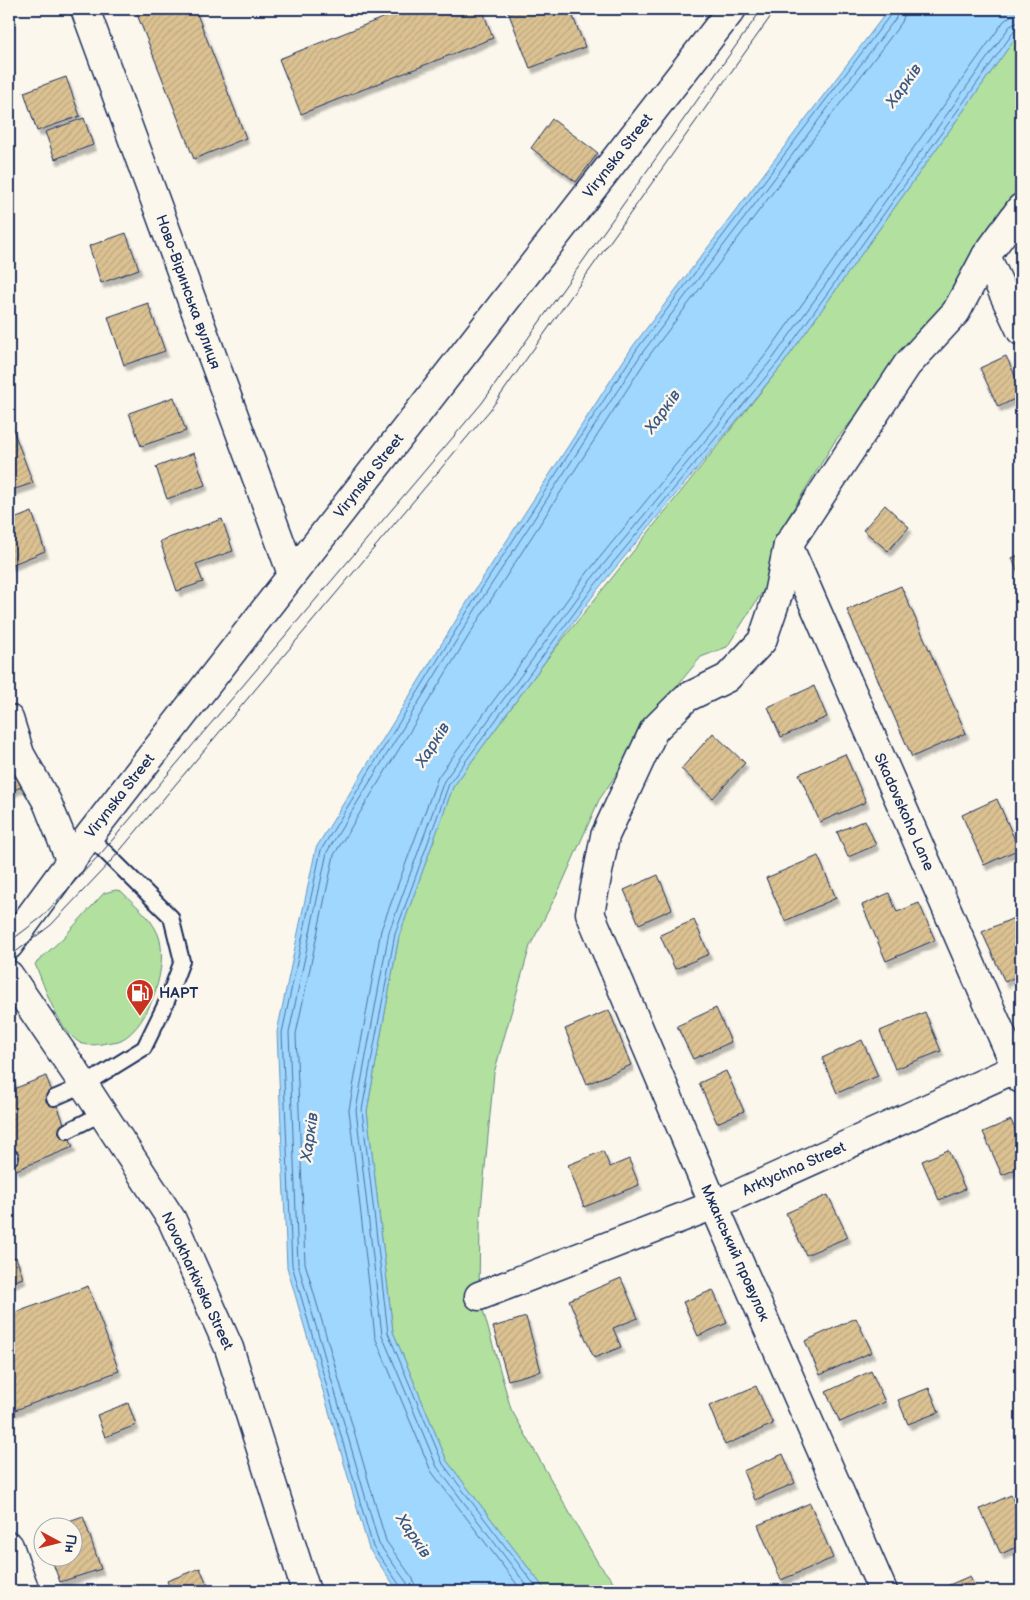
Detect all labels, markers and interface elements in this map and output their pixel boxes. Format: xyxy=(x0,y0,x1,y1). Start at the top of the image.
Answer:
water label: Харків xyxy=(881,60,926,112)
street label: Virynska Street xyxy=(579,110,657,202)
street label: Ново-Віринська вулиця xyxy=(151,212,225,372)
water label: Харків xyxy=(640,386,685,438)
street label: Virynska Street xyxy=(330,430,408,522)
water label: Харків xyxy=(411,719,455,772)
street label: Virynska Street xyxy=(81,750,159,842)
street label: Skadovskoho Lane xyxy=(870,750,939,874)
fuel station icon: НАРТ xyxy=(125,978,155,1017)
place label: НАРТ xyxy=(159,984,198,1003)
water label: Харків xyxy=(297,1111,323,1164)
street label: Arktychna Street xyxy=(739,1137,849,1200)
street label: Мжанський провулок xyxy=(696,1182,774,1324)
street label: Novokharkivska Street xyxy=(157,1209,238,1353)
water label: Харків xyxy=(391,1510,435,1562)
north arrow xyxy=(32,1518,82,1568)
text: Пн xyxy=(61,1533,80,1554)

